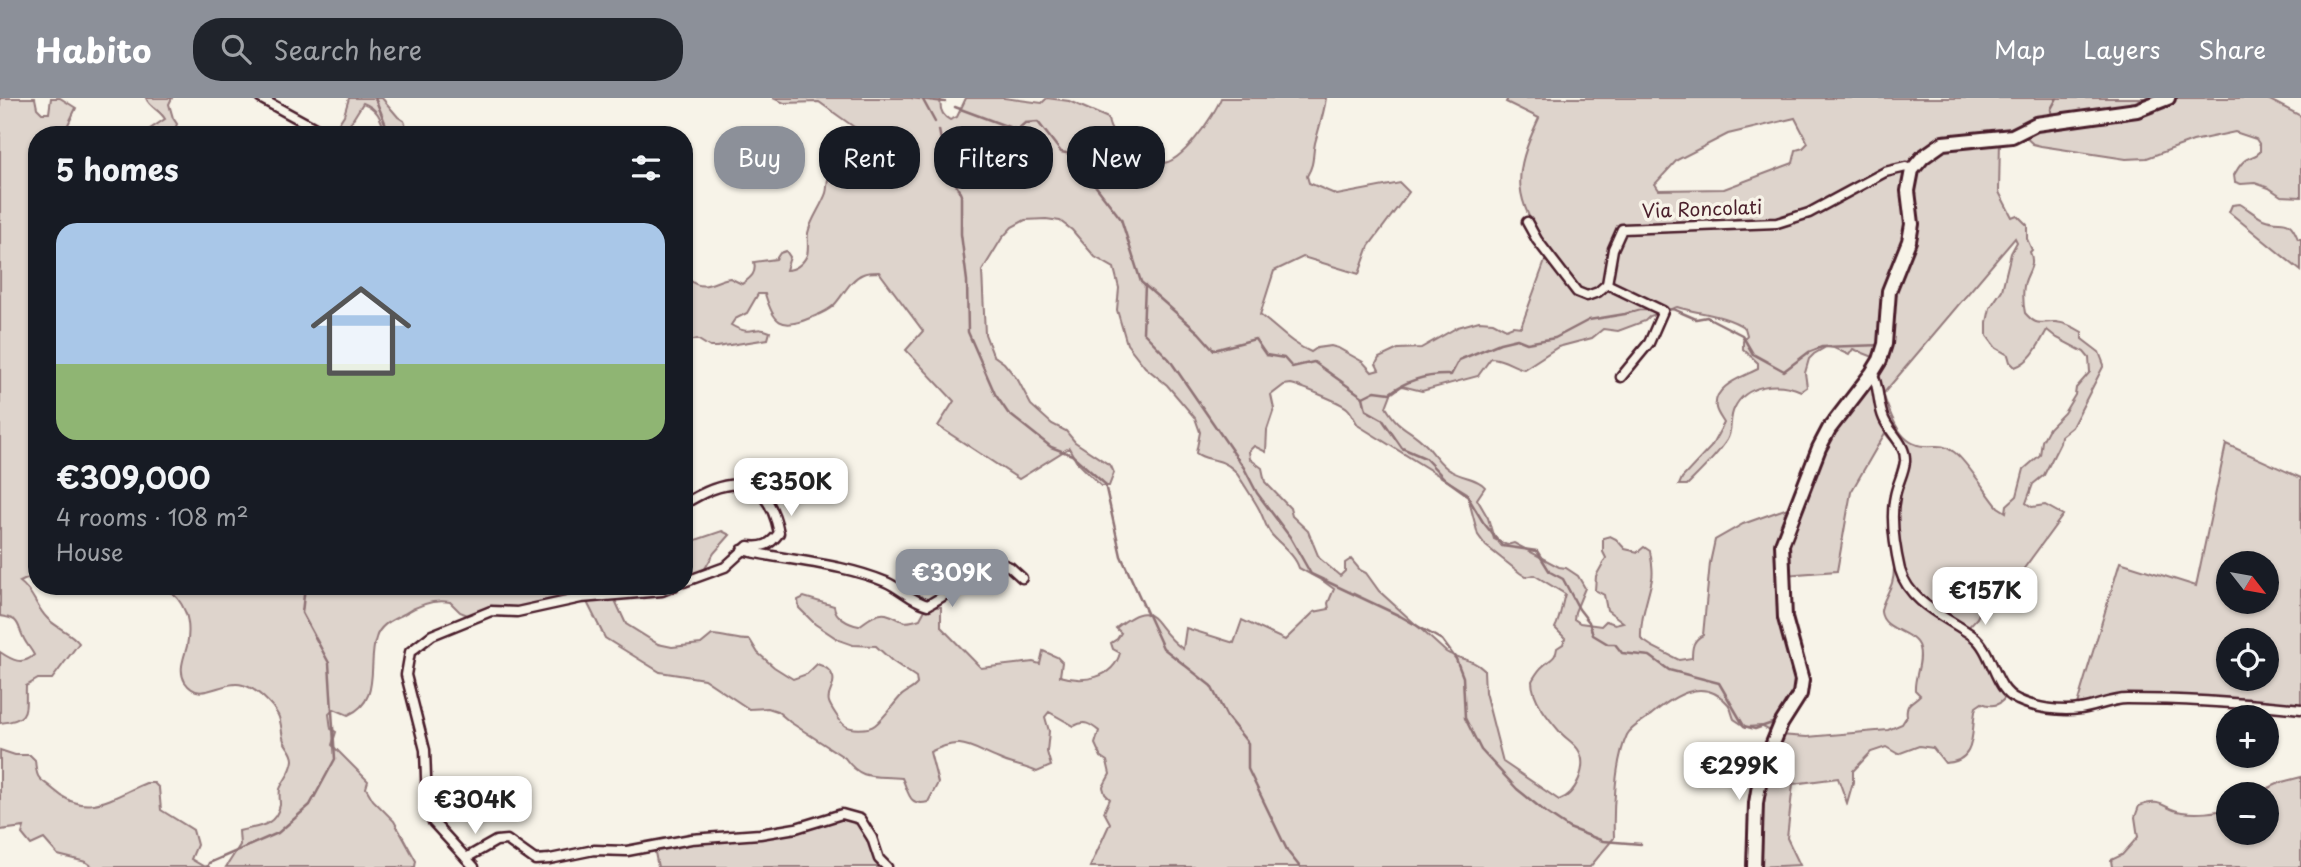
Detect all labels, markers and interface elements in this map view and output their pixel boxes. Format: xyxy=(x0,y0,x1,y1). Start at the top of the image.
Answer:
search box xyxy=(193,18,683,81)
text: Habito xyxy=(35,24,151,74)
icon: search xyxy=(217,30,255,68)
text: Search here xyxy=(273,30,422,69)
text: Map xyxy=(1994,31,2045,67)
text: Layers xyxy=(2083,31,2160,67)
text: Share xyxy=(2198,31,2266,67)
chip: Buy xyxy=(714,126,805,189)
chip: Rent xyxy=(819,126,920,189)
chip: Filters xyxy=(934,126,1053,189)
chip: New xyxy=(1067,126,1165,189)
text: 5 homes xyxy=(56,146,179,191)
icon: filters xyxy=(627,149,665,187)
street label: Via Roncolati xyxy=(1641,192,1763,224)
icon: home xyxy=(298,268,424,394)
text: €309,000 xyxy=(56,454,210,499)
pin: €350K xyxy=(742,458,840,518)
text: €350K xyxy=(750,463,832,498)
text: 4 rooms · 108 m² xyxy=(56,499,249,534)
text: House xyxy=(56,534,123,569)
pin: €309K xyxy=(903,550,1001,609)
north arrow xyxy=(2216,551,2278,614)
map controls xyxy=(2216,551,2279,845)
text: €309K xyxy=(912,554,992,589)
pin: €157K xyxy=(1936,568,2034,627)
text: €157K xyxy=(1948,572,2022,607)
button: locate xyxy=(2216,628,2279,691)
button: + xyxy=(2216,705,2279,768)
pin: €299K xyxy=(1690,742,1788,802)
text: €299K xyxy=(1700,747,1778,782)
pin: €304K xyxy=(426,776,524,836)
text: €304K xyxy=(434,781,516,816)
button: − xyxy=(2216,782,2279,845)

